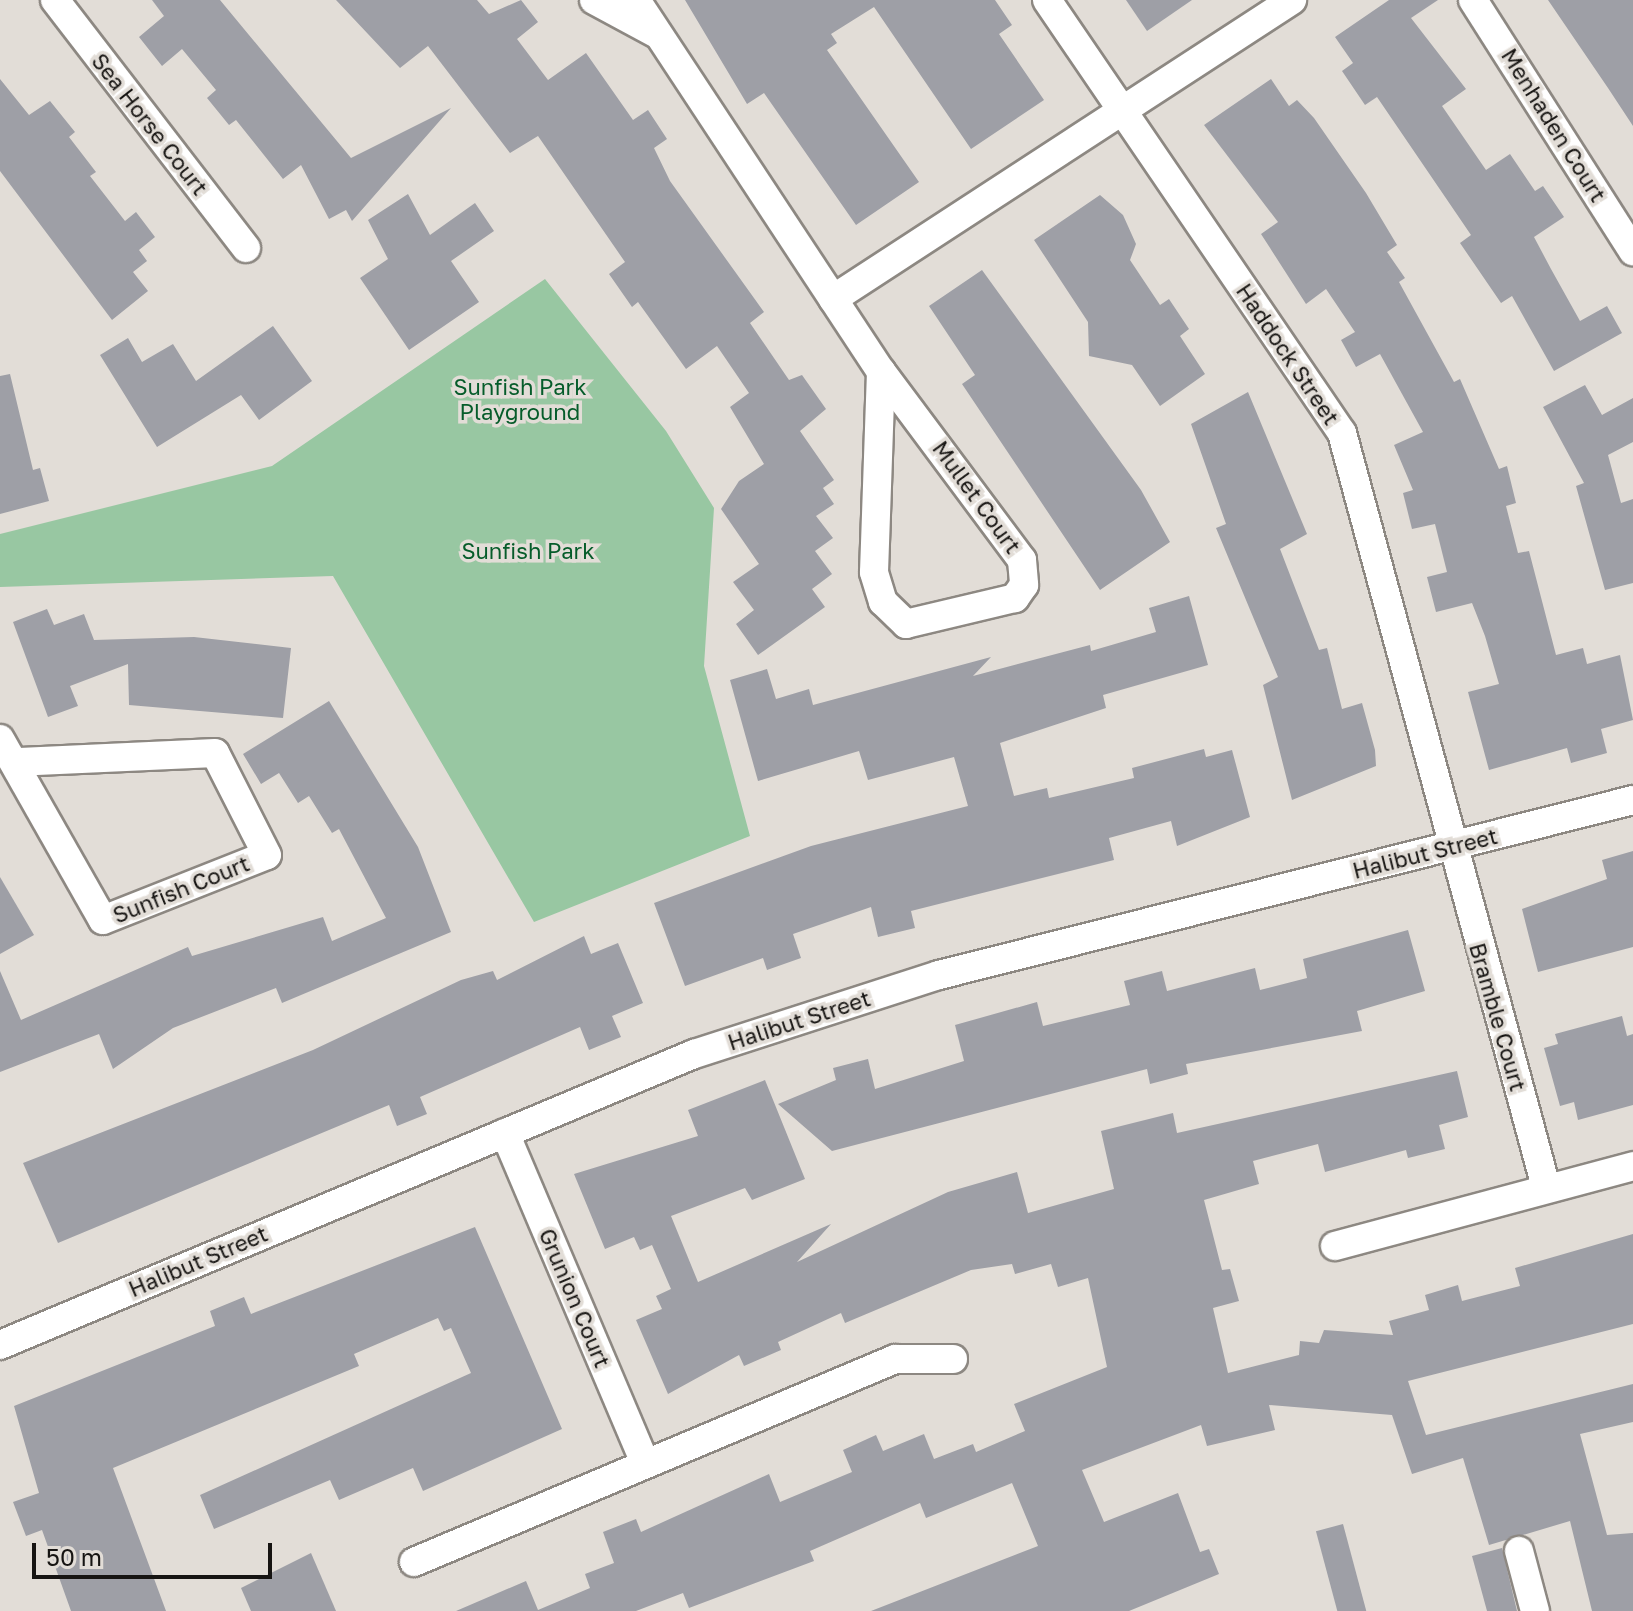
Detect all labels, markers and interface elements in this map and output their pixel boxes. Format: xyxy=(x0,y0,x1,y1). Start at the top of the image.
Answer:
street label: Menhaden Court xyxy=(1496,43,1612,207)
street label: Sea Horse Court xyxy=(87,48,213,200)
street label: Haddock Street xyxy=(1231,278,1345,430)
park label: Sunfish Park Playground xyxy=(453,373,587,424)
street label: Mullet Court xyxy=(927,436,1027,558)
park label: Sunfish Park xyxy=(461,538,595,564)
street label: Halibut Street xyxy=(1350,822,1500,884)
street label: Sunfish Court xyxy=(109,850,253,928)
street label: Bramble Court xyxy=(1464,940,1532,1094)
street label: Halibut Street xyxy=(724,985,874,1055)
street label: Halibut Street xyxy=(125,1220,271,1302)
street label: Grunion Court xyxy=(534,1225,616,1371)
scale bar xyxy=(36,1527,276,1577)
text: 50 m xyxy=(46,1542,102,1571)

